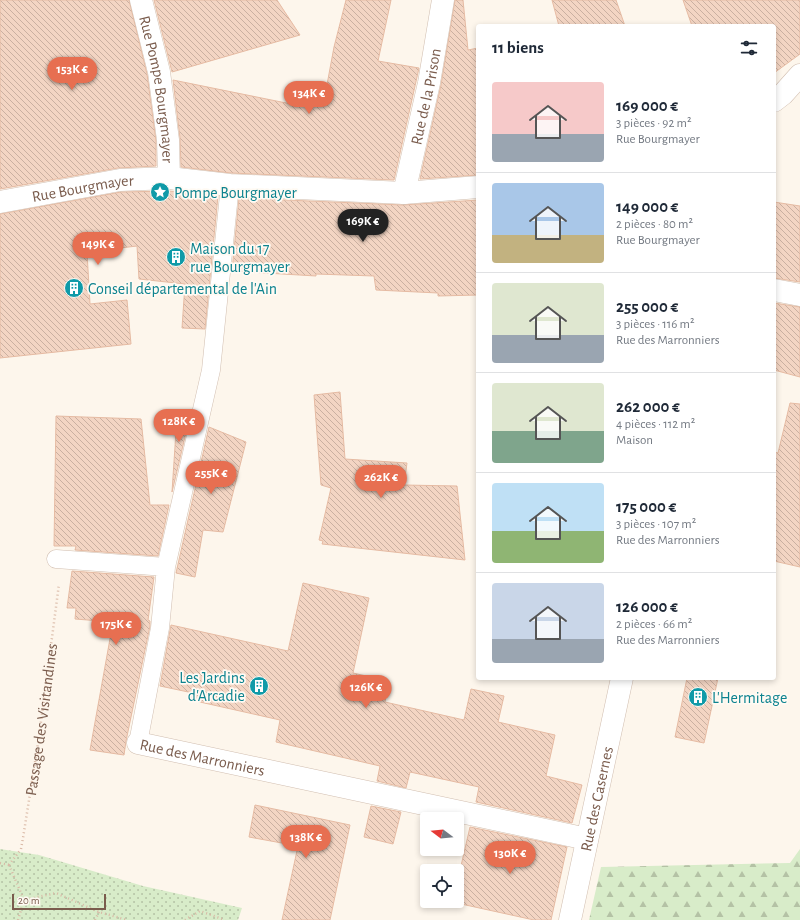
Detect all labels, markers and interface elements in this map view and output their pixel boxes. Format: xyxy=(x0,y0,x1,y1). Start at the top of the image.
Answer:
street label: Rue Pompe Bourgmayer xyxy=(136,14,176,164)
icon: filters xyxy=(738,37,760,59)
text: 11 biens xyxy=(492,39,544,56)
street label: Rue de la Prison xyxy=(408,47,444,146)
pin: 153K € xyxy=(39,57,105,91)
text: 153K € xyxy=(56,63,88,76)
pin: 134K € xyxy=(276,81,342,115)
text: 134K € xyxy=(293,87,325,100)
text: 169 000 € xyxy=(616,97,678,114)
icon: home xyxy=(524,98,572,146)
text: 3 pièces · 92 m² xyxy=(616,117,691,130)
text: Rue Bourgmayer xyxy=(616,133,700,146)
street label: Rue Bourgmayer xyxy=(31,172,135,205)
place icon: Pompe Bourgmayer xyxy=(149,181,171,203)
place label: Pompe Bourgmayer xyxy=(174,185,298,202)
text: 149 000 € xyxy=(616,198,679,215)
icon: home xyxy=(524,199,572,247)
pin: 169K € xyxy=(330,209,396,243)
text: 169K € xyxy=(347,215,379,228)
text: 2 pièces · 80 m² xyxy=(616,218,693,231)
pin: 149K € xyxy=(65,232,131,266)
text: Rue Bourgmayer xyxy=(616,234,700,247)
text: 149K € xyxy=(81,238,115,251)
place label: Maison du 17 rue Bourgmayer xyxy=(190,241,291,276)
building icon: Maison du 17 rue Bourgmayer xyxy=(165,246,187,268)
building icon: Conseil départemental de l'Ain xyxy=(63,277,85,299)
place label: Conseil départemental de l'Ain xyxy=(88,281,277,297)
text: 255 000 € xyxy=(616,298,678,315)
icon: home xyxy=(524,299,572,347)
text: 3 pièces · 116 m² xyxy=(616,318,694,331)
text: Rue des Marronniers xyxy=(616,334,719,347)
text: 262 000 € xyxy=(616,398,680,415)
icon: home xyxy=(524,399,572,447)
pin: 128K € xyxy=(146,409,212,443)
text: 128K € xyxy=(163,415,195,428)
text: 4 pièces · 112 m² xyxy=(616,418,695,431)
text: Maison xyxy=(616,434,653,447)
pin: 255K € xyxy=(178,461,244,495)
pin: 262K € xyxy=(348,465,414,499)
text: 255K € xyxy=(195,467,227,480)
text: 262K € xyxy=(364,471,398,484)
text: 175 000 € xyxy=(616,498,676,515)
icon: home xyxy=(524,499,572,547)
text: 3 pièces · 107 m² xyxy=(616,518,696,531)
text: Rue des Marronniers xyxy=(616,534,719,547)
text: 126 000 € xyxy=(616,598,678,615)
icon: home xyxy=(524,599,572,647)
pin: 175K € xyxy=(83,612,149,646)
text: 175K € xyxy=(100,618,132,631)
text: 2 pièces · 66 m² xyxy=(616,618,692,631)
text: Rue des Marronniers xyxy=(616,634,719,647)
street label: Passage des Visitandines xyxy=(23,642,60,797)
place label: Les Jardins d'Arcadie xyxy=(179,670,245,704)
building icon: Les Jardins d'Arcadie xyxy=(248,675,270,697)
pin: 126K € xyxy=(333,675,399,709)
text: 126K € xyxy=(350,681,382,694)
building icon: L'Hermitage xyxy=(687,686,709,708)
place label: L'Hermitage xyxy=(712,690,787,706)
street label: Rue des Marronniers xyxy=(138,737,266,779)
street label: Rue des Casernes xyxy=(578,745,616,853)
north arrow xyxy=(420,812,464,856)
map controls xyxy=(420,812,464,908)
pin: 138K € xyxy=(273,825,339,859)
text: 138K € xyxy=(290,831,322,844)
pin: 130K € xyxy=(477,841,543,875)
text: 130K € xyxy=(494,847,526,860)
button: locate xyxy=(420,864,464,908)
scale bar xyxy=(12,892,106,911)
text: 20 m xyxy=(18,895,39,906)

